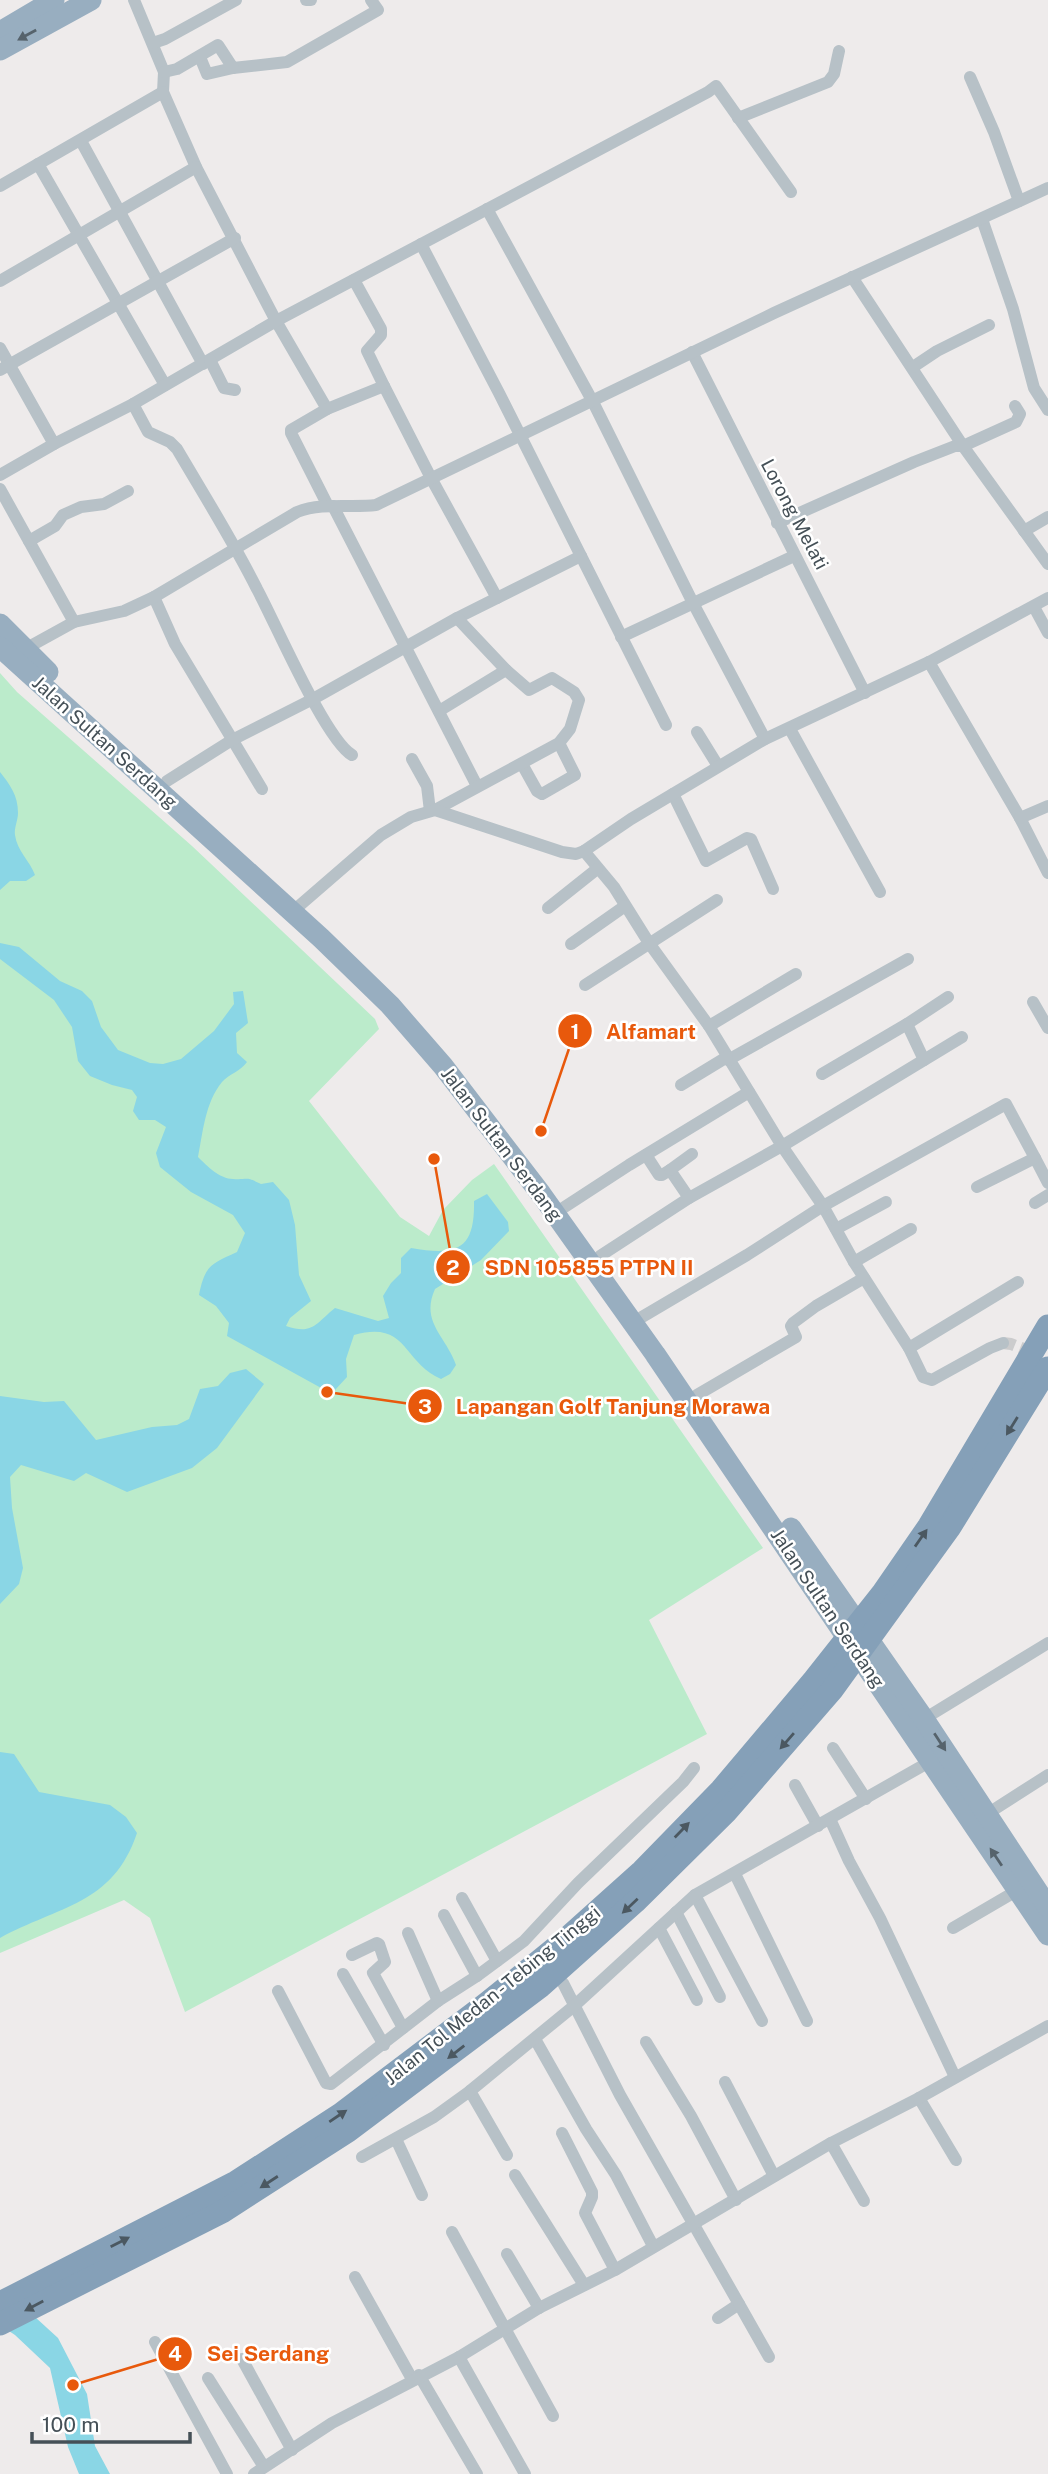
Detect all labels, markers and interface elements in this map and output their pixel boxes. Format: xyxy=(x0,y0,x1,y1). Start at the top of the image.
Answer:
one-way arrow xyxy=(17,29,36,41)
street label: Lorong Melati xyxy=(757,455,833,573)
street label: Jalan Sultan Serdang xyxy=(28,671,182,813)
callout: Alfamart xyxy=(557,1010,710,1052)
text: 1 xyxy=(571,1019,580,1044)
text: Alfamart xyxy=(606,1019,696,1044)
street label: Jalan Sultan Serdang xyxy=(437,1063,567,1226)
callout: SDN 105855 PTPN II xyxy=(436,1246,708,1288)
text: 2 xyxy=(446,1255,460,1280)
text: SDN 105855 PTPN II xyxy=(484,1255,694,1280)
callout: Lapangan Golf Tanjung Morawa xyxy=(407,1385,785,1427)
text: 3 xyxy=(418,1394,432,1419)
text: Lapangan Golf Tanjung Morawa xyxy=(456,1394,770,1419)
one-way arrow xyxy=(1006,1416,1019,1436)
street label: Jalan Sultan Serdang xyxy=(766,1524,890,1692)
one-way arrow xyxy=(914,1529,928,1547)
one-way arrow xyxy=(779,1732,795,1750)
one-way arrow xyxy=(933,1732,946,1752)
one-way arrow xyxy=(673,1822,689,1839)
one-way arrow xyxy=(990,1848,1003,1867)
one-way arrow xyxy=(621,1898,639,1914)
street label: Jalan Tol Medan - Tebing Tinggi xyxy=(380,1901,604,2089)
one-way arrow xyxy=(447,2044,465,2058)
one-way arrow xyxy=(328,2110,347,2123)
one-way arrow xyxy=(260,2175,279,2188)
one-way arrow xyxy=(110,2237,130,2248)
one-way arrow xyxy=(24,2300,44,2312)
callout: Sei Serdang xyxy=(158,2333,343,2375)
text: 4 xyxy=(168,2341,182,2366)
text: Sei Serdang xyxy=(207,2341,329,2366)
scale bar xyxy=(32,2400,189,2444)
text: 100 m xyxy=(42,2412,99,2437)

